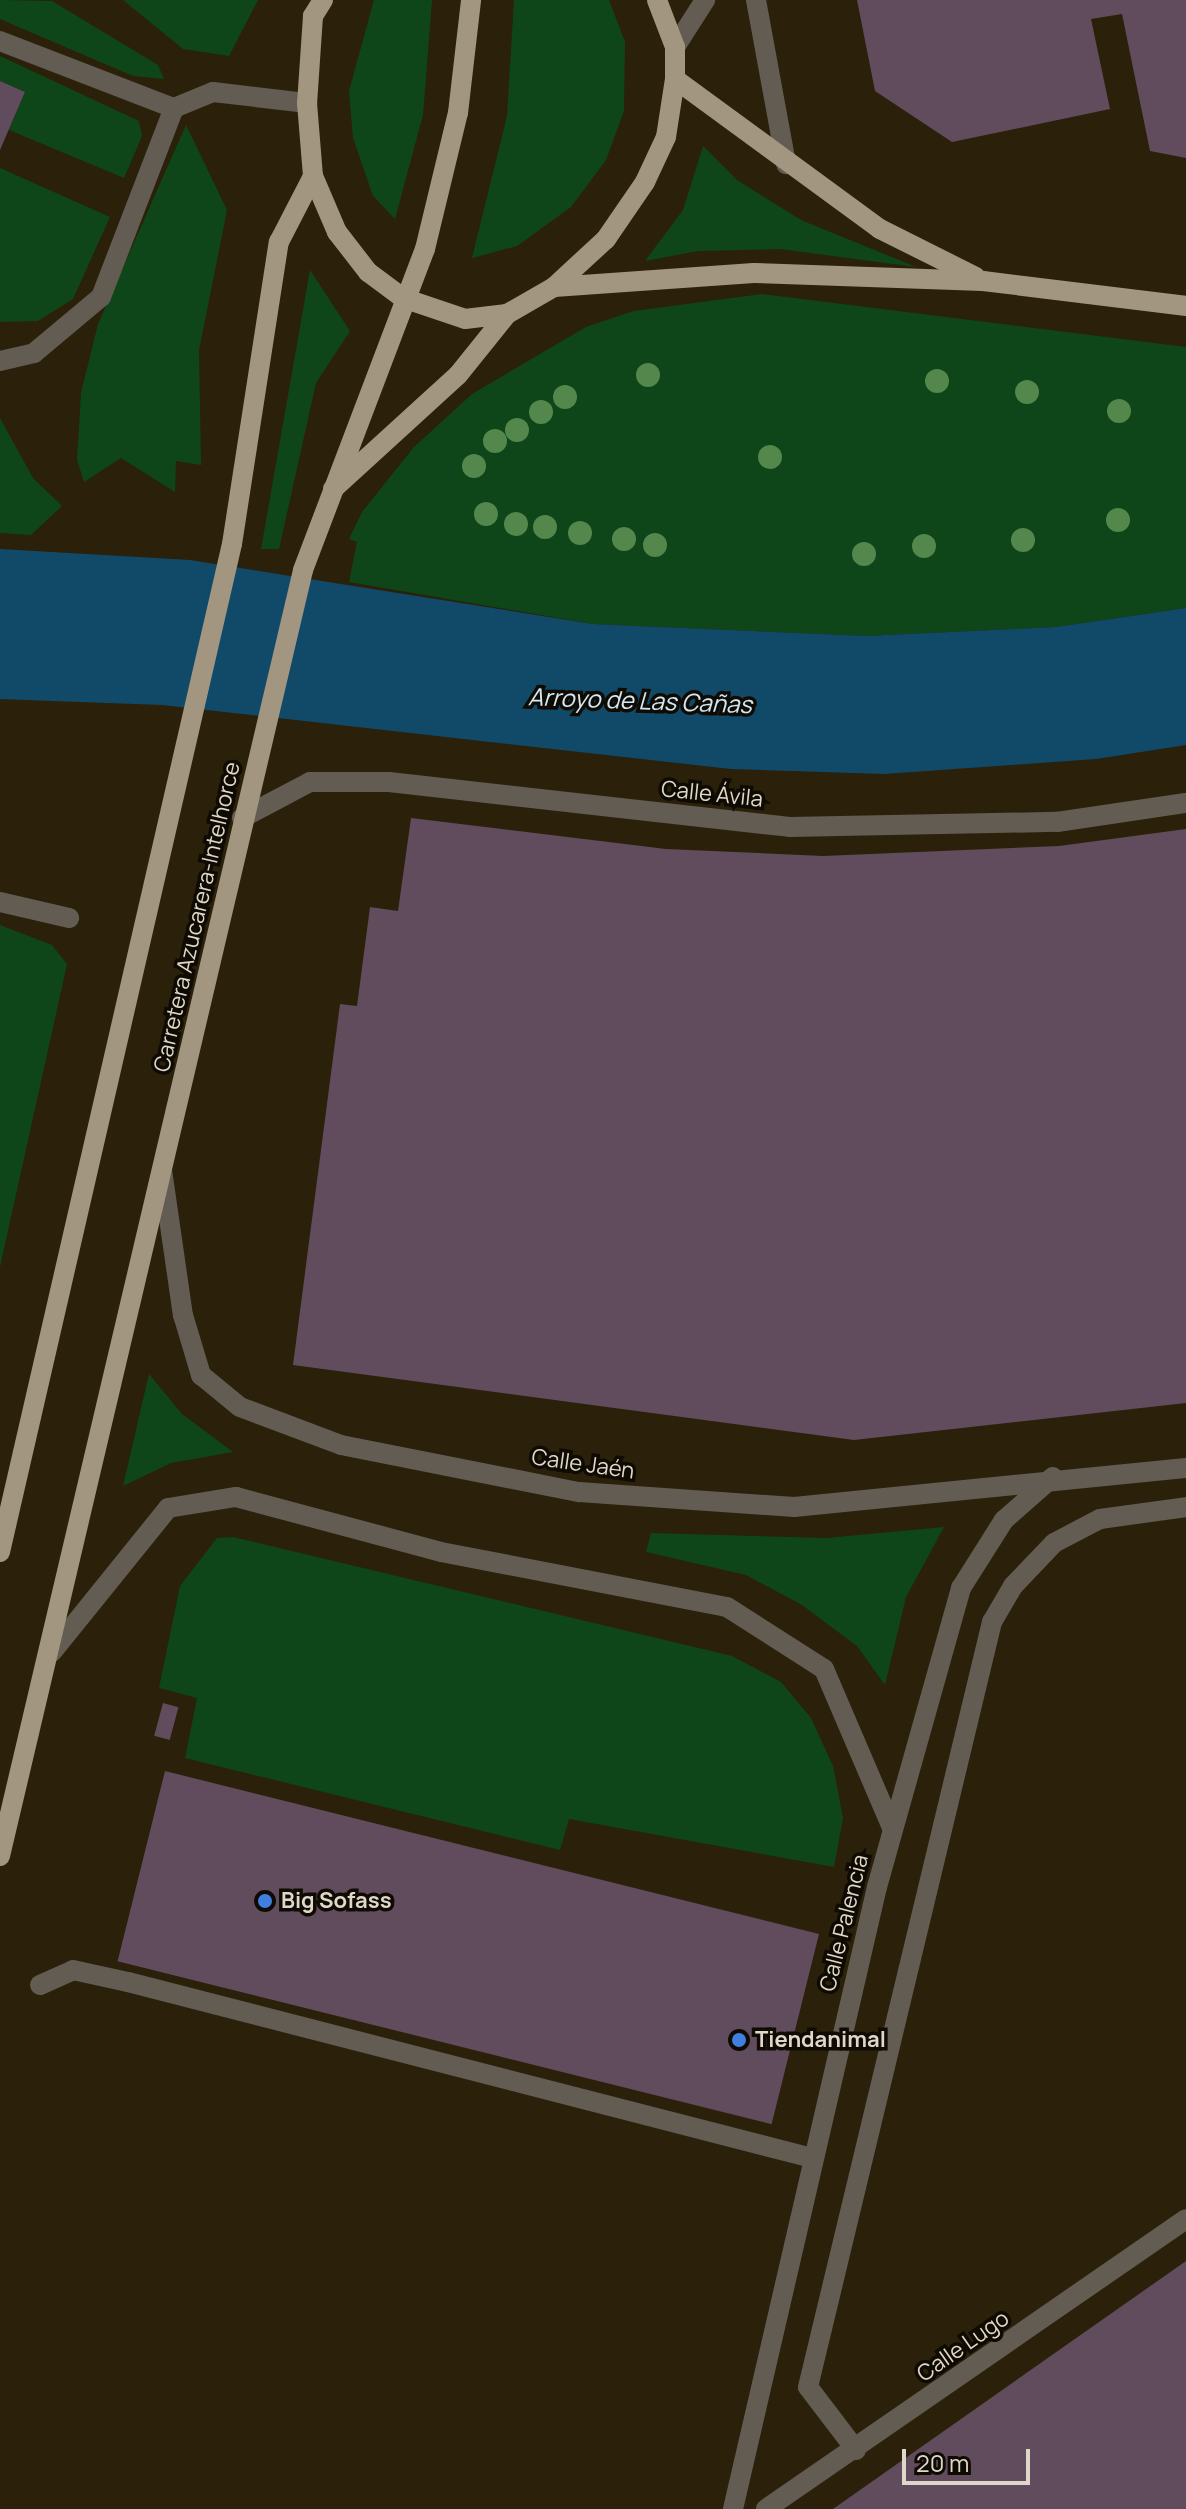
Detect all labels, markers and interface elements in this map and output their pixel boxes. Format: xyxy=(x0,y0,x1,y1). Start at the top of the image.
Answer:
water label: Arroyo de Las Cañas xyxy=(528,682,752,718)
street label: Carretera Azucarera-Intelhorce xyxy=(148,759,246,1075)
street label: Calle Ávila xyxy=(660,776,764,812)
street label: Calle Jaén xyxy=(530,1444,636,1484)
street label: Calle Palencia xyxy=(814,1852,874,1994)
place label: Big Sofass xyxy=(281,1888,392,1914)
marker: Big Sofass xyxy=(256,1892,274,1910)
place label: Tiendanimal xyxy=(755,2027,886,2053)
marker: Tiendanimal xyxy=(730,2031,748,2049)
street label: Calle Lugo xyxy=(912,2305,1014,2387)
scale bar xyxy=(906,2433,1034,2483)
text: 20 m xyxy=(916,2446,969,2479)

